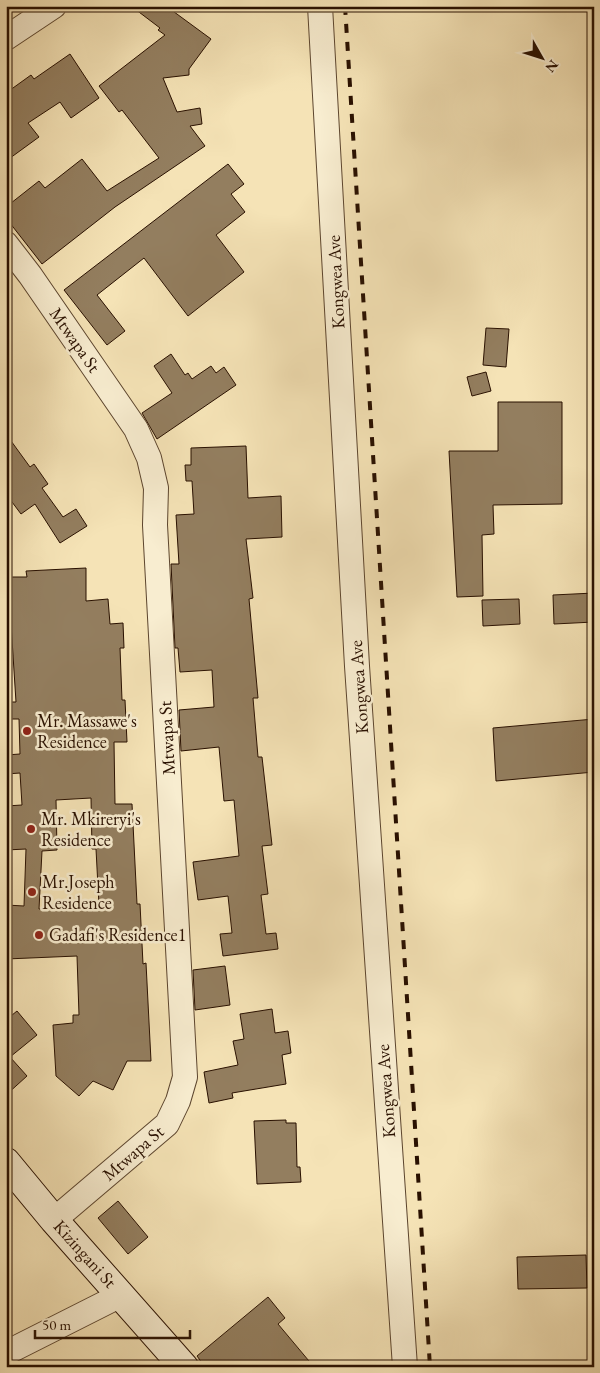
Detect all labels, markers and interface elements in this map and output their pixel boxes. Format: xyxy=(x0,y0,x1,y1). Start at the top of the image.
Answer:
north arrow xyxy=(518,32,568,82)
text: N xyxy=(541,56,563,77)
street label: Kongwea Ave xyxy=(322,235,349,329)
street label: Mtwapa St xyxy=(45,303,106,377)
street label: Kongwea Ave xyxy=(344,639,373,735)
street label: Mtwapa St xyxy=(153,700,180,776)
place label: Mr. Massawe's Residence xyxy=(37,709,137,753)
marker: Mr. Massawe's Residence xyxy=(21,725,33,737)
place label: Mr. Mkireryi's Residence xyxy=(41,807,141,851)
marker: Mr. Mkireryi's Residence xyxy=(25,823,37,835)
place label: Mr.Joseph Residence xyxy=(42,870,115,914)
marker: Mr.Joseph Residence xyxy=(26,886,38,898)
place label: Gadafi's Residence1 xyxy=(49,923,186,946)
marker: Gadafi's Residence1 xyxy=(33,929,45,941)
street label: Kongwea Ave xyxy=(371,1043,400,1139)
street label: Mtwapa St xyxy=(97,1119,168,1186)
street label: Kizingani St xyxy=(49,1215,122,1293)
scale bar xyxy=(35,1308,190,1340)
text: 50 m xyxy=(42,1315,71,1334)

